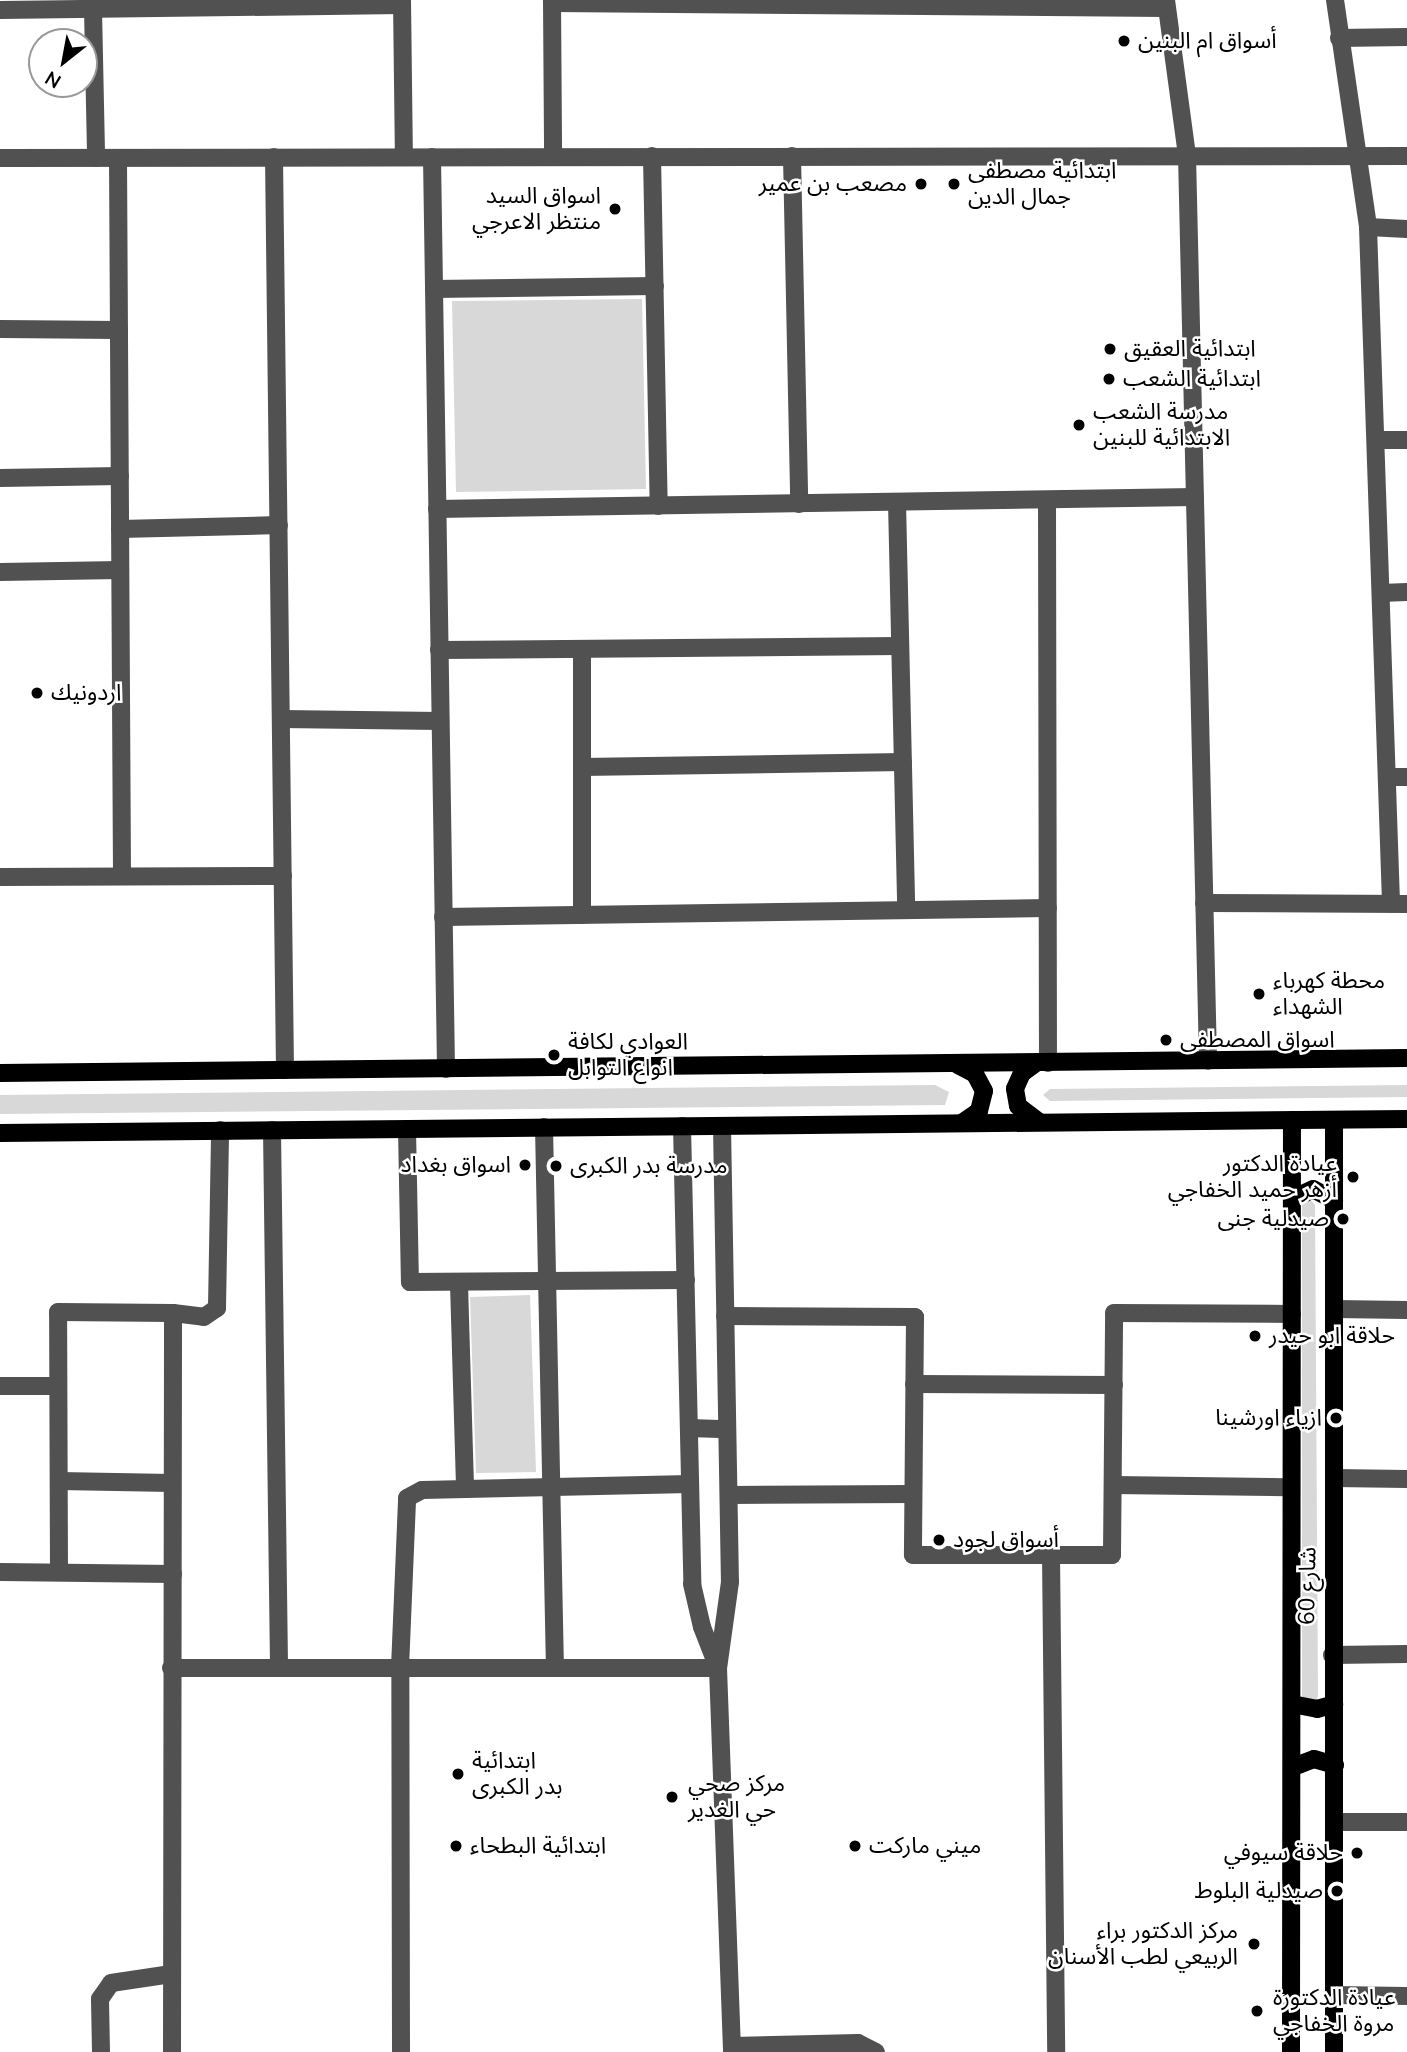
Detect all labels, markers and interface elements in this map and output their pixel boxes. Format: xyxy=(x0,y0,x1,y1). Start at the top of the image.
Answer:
place label: أسواق ام البنين xyxy=(1138,27,1277,55)
north arrow xyxy=(28,28,98,98)
marker: أسواق ام البنين xyxy=(1116,33,1132,49)
text: N xyxy=(40,64,66,94)
place label: ابتدائية مصطفى جمال الدين xyxy=(968,157,1116,211)
place label: مصعب بن عمير xyxy=(759,170,907,198)
marker: مصعب بن عمير xyxy=(913,176,929,192)
marker: ابتدائية مصطفى جمال الدين xyxy=(946,176,962,192)
place label: اسواق السيد منتظر الاعرجي xyxy=(472,182,601,236)
marker: اسواق السيد منتظر الاعرجي xyxy=(607,201,623,217)
place label: ابتدائية العقيق xyxy=(1124,335,1256,363)
marker: ابتدائية العقيق xyxy=(1102,341,1118,357)
place label: ابتدائية الشعب xyxy=(1123,365,1261,393)
marker: ابتدائية الشعب xyxy=(1101,371,1117,387)
place label: مدرسة الشعب الابتدائية للبنين xyxy=(1093,398,1230,452)
marker: مدرسة الشعب الابتدائية للبنين xyxy=(1071,417,1087,433)
place label: اردونيك xyxy=(51,679,121,707)
marker: اردونيك xyxy=(29,685,45,701)
place label: محطة كهرباء الشهداء xyxy=(1273,967,1385,1021)
marker: محطة كهرباء الشهداء xyxy=(1251,986,1267,1002)
place label: اسواق المصطفى xyxy=(1180,1026,1335,1054)
place label: العوادي لكافة انواع التوابل xyxy=(568,1028,688,1082)
marker: اسواق المصطفى xyxy=(1158,1032,1174,1048)
marker: العوادي لكافة انواع التوابل xyxy=(546,1047,562,1063)
place label: عيادة الدكتور أزهر حميد الخفاجي xyxy=(1168,1150,1337,1204)
place label: اسواق بغداد xyxy=(401,1151,511,1179)
place label: مدرسة بدر الكبرى xyxy=(570,1152,728,1180)
marker: اسواق بغداد xyxy=(517,1157,533,1173)
marker: مدرسة بدر الكبرى xyxy=(548,1158,564,1174)
marker: عيادة الدكتور أزهر حميد الخفاجي xyxy=(1343,1167,1363,1187)
place label: صيدلية جنى xyxy=(1217,1205,1329,1233)
marker: صيدلية جنى xyxy=(1335,1211,1351,1227)
place label: حلاقة ابو حيدر xyxy=(1269,1322,1395,1350)
marker: حلاقة ابو حيدر xyxy=(1247,1328,1263,1344)
place label: ازياء اورشينا xyxy=(1215,1404,1322,1432)
marker: ازياء اورشينا xyxy=(1328,1410,1344,1426)
place label: أسواق لجود xyxy=(953,1526,1059,1554)
marker: أسواق لجود xyxy=(931,1532,947,1548)
street label: شارع 60 xyxy=(1294,1547,1322,1625)
place label: ابتدائية بدر الكبرى xyxy=(472,1747,562,1801)
marker: ابتدائية بدر الكبرى xyxy=(450,1766,466,1782)
place label: مركز صحي حي الغدير xyxy=(688,1770,785,1824)
marker: مركز صحي حي الغدير xyxy=(662,1787,682,1807)
place label: ابتدائية البطحاء xyxy=(470,1832,606,1860)
place label: ميني ماركت xyxy=(869,1832,981,1860)
marker: ابتدائية البطحاء xyxy=(448,1838,464,1854)
marker: ميني ماركت xyxy=(847,1838,863,1854)
place label: حلاقة سيوفي xyxy=(1224,1839,1343,1867)
marker: حلاقة سيوفي xyxy=(1349,1845,1365,1861)
place label: صيدلية البلوط xyxy=(1195,1877,1323,1905)
marker: صيدلية البلوط xyxy=(1329,1883,1345,1899)
place label: مركز الدكتور براء الربيعي لطب الأسنان xyxy=(1048,1917,1238,1971)
marker: مركز الدكتور براء الربيعي لطب الأسنان xyxy=(1244,1934,1264,1954)
place label: عيادة الدكتورة مروة الخفاجي xyxy=(1273,1984,1395,2038)
marker: عيادة الدكتورة مروة الخفاجي xyxy=(1247,2001,1267,2021)

